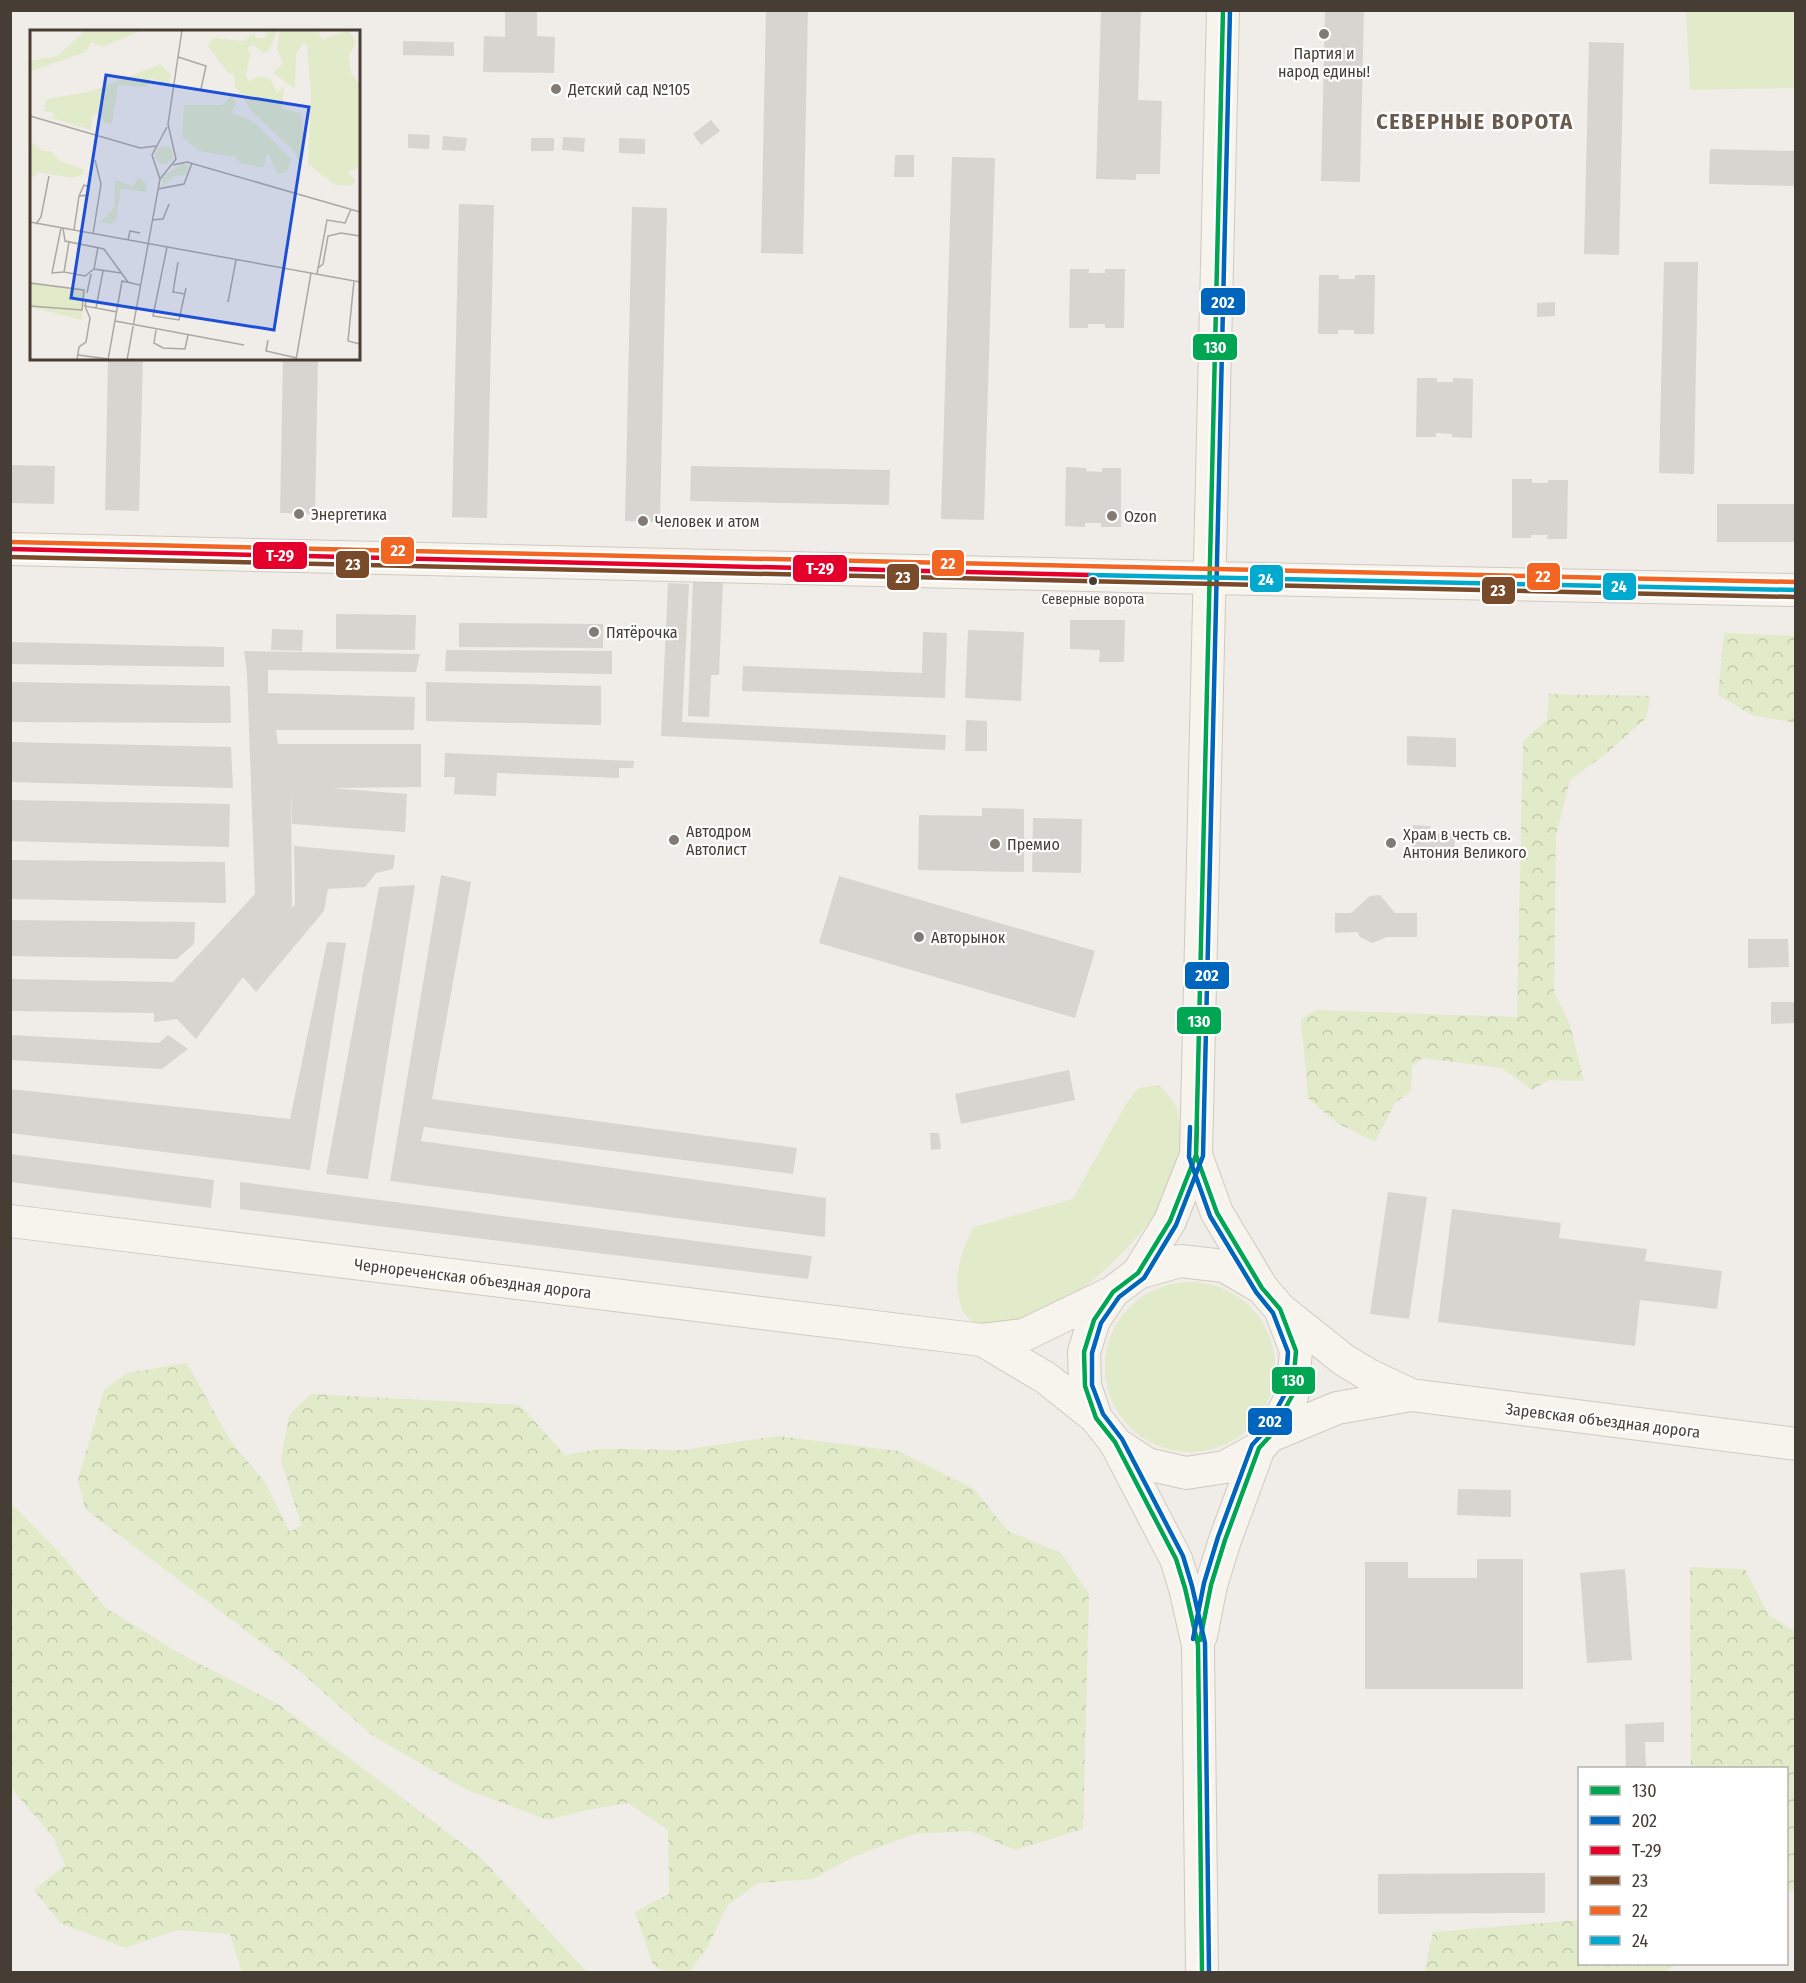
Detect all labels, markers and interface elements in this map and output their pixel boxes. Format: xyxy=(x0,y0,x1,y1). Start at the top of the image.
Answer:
marker: Партия и народ едины! xyxy=(1317,27,1331,41)
inset map xyxy=(30,30,360,360)
place label: Партия и народ едины! xyxy=(1278,44,1370,81)
place label: Детский сад №105 xyxy=(567,80,690,99)
marker: Детский сад №105 xyxy=(549,82,563,96)
district label: СЕВЕРНЫЕ ВОРОТА xyxy=(1376,108,1574,135)
line badge: 202 xyxy=(1200,287,1246,316)
text: 202 xyxy=(1210,293,1235,312)
line badge: 130 xyxy=(1192,333,1238,361)
text: 130 xyxy=(1203,338,1227,357)
place label: Энергетика xyxy=(311,505,387,524)
marker: Энергетика xyxy=(292,507,306,521)
place label: Ozon xyxy=(1124,507,1157,526)
marker: Ozon xyxy=(1105,509,1119,523)
place label: Человек и атом xyxy=(655,512,759,531)
marker: Человек и атом xyxy=(636,514,650,528)
line badge: 22 xyxy=(380,536,415,565)
line badge: Т-29 xyxy=(252,541,308,570)
text: 22 xyxy=(390,541,406,560)
text: Т-29 xyxy=(266,546,294,565)
line badge: 22 xyxy=(931,549,965,577)
line badge: 23 xyxy=(335,550,370,579)
line badge: Т-29 xyxy=(792,554,848,583)
text: 22 xyxy=(940,554,956,573)
text: 23 xyxy=(345,555,361,574)
text: Т-29 xyxy=(806,559,834,578)
line badge: 22 xyxy=(1526,562,1561,591)
line badge: 23 xyxy=(886,563,920,591)
line badge: 24 xyxy=(1249,564,1284,593)
text: 22 xyxy=(1535,567,1551,586)
text: 23 xyxy=(895,568,911,587)
text: 24 xyxy=(1257,570,1274,589)
line badge: 24 xyxy=(1602,572,1637,601)
marker: Северные ворота xyxy=(1087,575,1099,587)
line badge: 23 xyxy=(1481,576,1516,605)
text: 24 xyxy=(1610,577,1627,596)
text: 23 xyxy=(1490,581,1506,600)
place label: Северные ворота xyxy=(1042,591,1145,608)
place label: Пятёрочка xyxy=(606,623,678,642)
marker: Пятёрочка xyxy=(587,625,601,639)
place label: Автодром Автолист xyxy=(686,822,751,859)
place label: Храм в честь св. Антония Великого xyxy=(1403,825,1527,862)
marker: Автодром Автолист xyxy=(667,833,681,847)
place label: Премио xyxy=(1007,835,1060,854)
marker: Храм в честь св. Антония Великого xyxy=(1384,836,1398,850)
marker: Премио xyxy=(988,837,1002,851)
place label: Авторынок xyxy=(931,928,1006,947)
marker: Авторынок xyxy=(912,930,926,944)
line badge: 202 xyxy=(1184,961,1230,990)
text: 202 xyxy=(1194,966,1219,985)
line badge: 130 xyxy=(1176,1006,1222,1035)
text: 130 xyxy=(1187,1012,1211,1031)
street label: Чернореченская объездная дорога xyxy=(353,1255,593,1303)
line badge: 130 xyxy=(1271,1366,1316,1395)
text: 130 xyxy=(1281,1371,1305,1390)
street label: Заревская объездная дорога xyxy=(1505,1399,1701,1442)
line badge: 202 xyxy=(1247,1407,1293,1436)
text: 202 xyxy=(1257,1412,1282,1431)
legend xyxy=(1578,1767,1788,1965)
text: 130 xyxy=(1632,1780,1657,1802)
text: 202 xyxy=(1632,1810,1657,1832)
text: Т-29 xyxy=(1632,1840,1662,1862)
text: 23 xyxy=(1632,1870,1648,1892)
text: 22 xyxy=(1632,1900,1648,1922)
text: 24 xyxy=(1632,1930,1649,1952)

